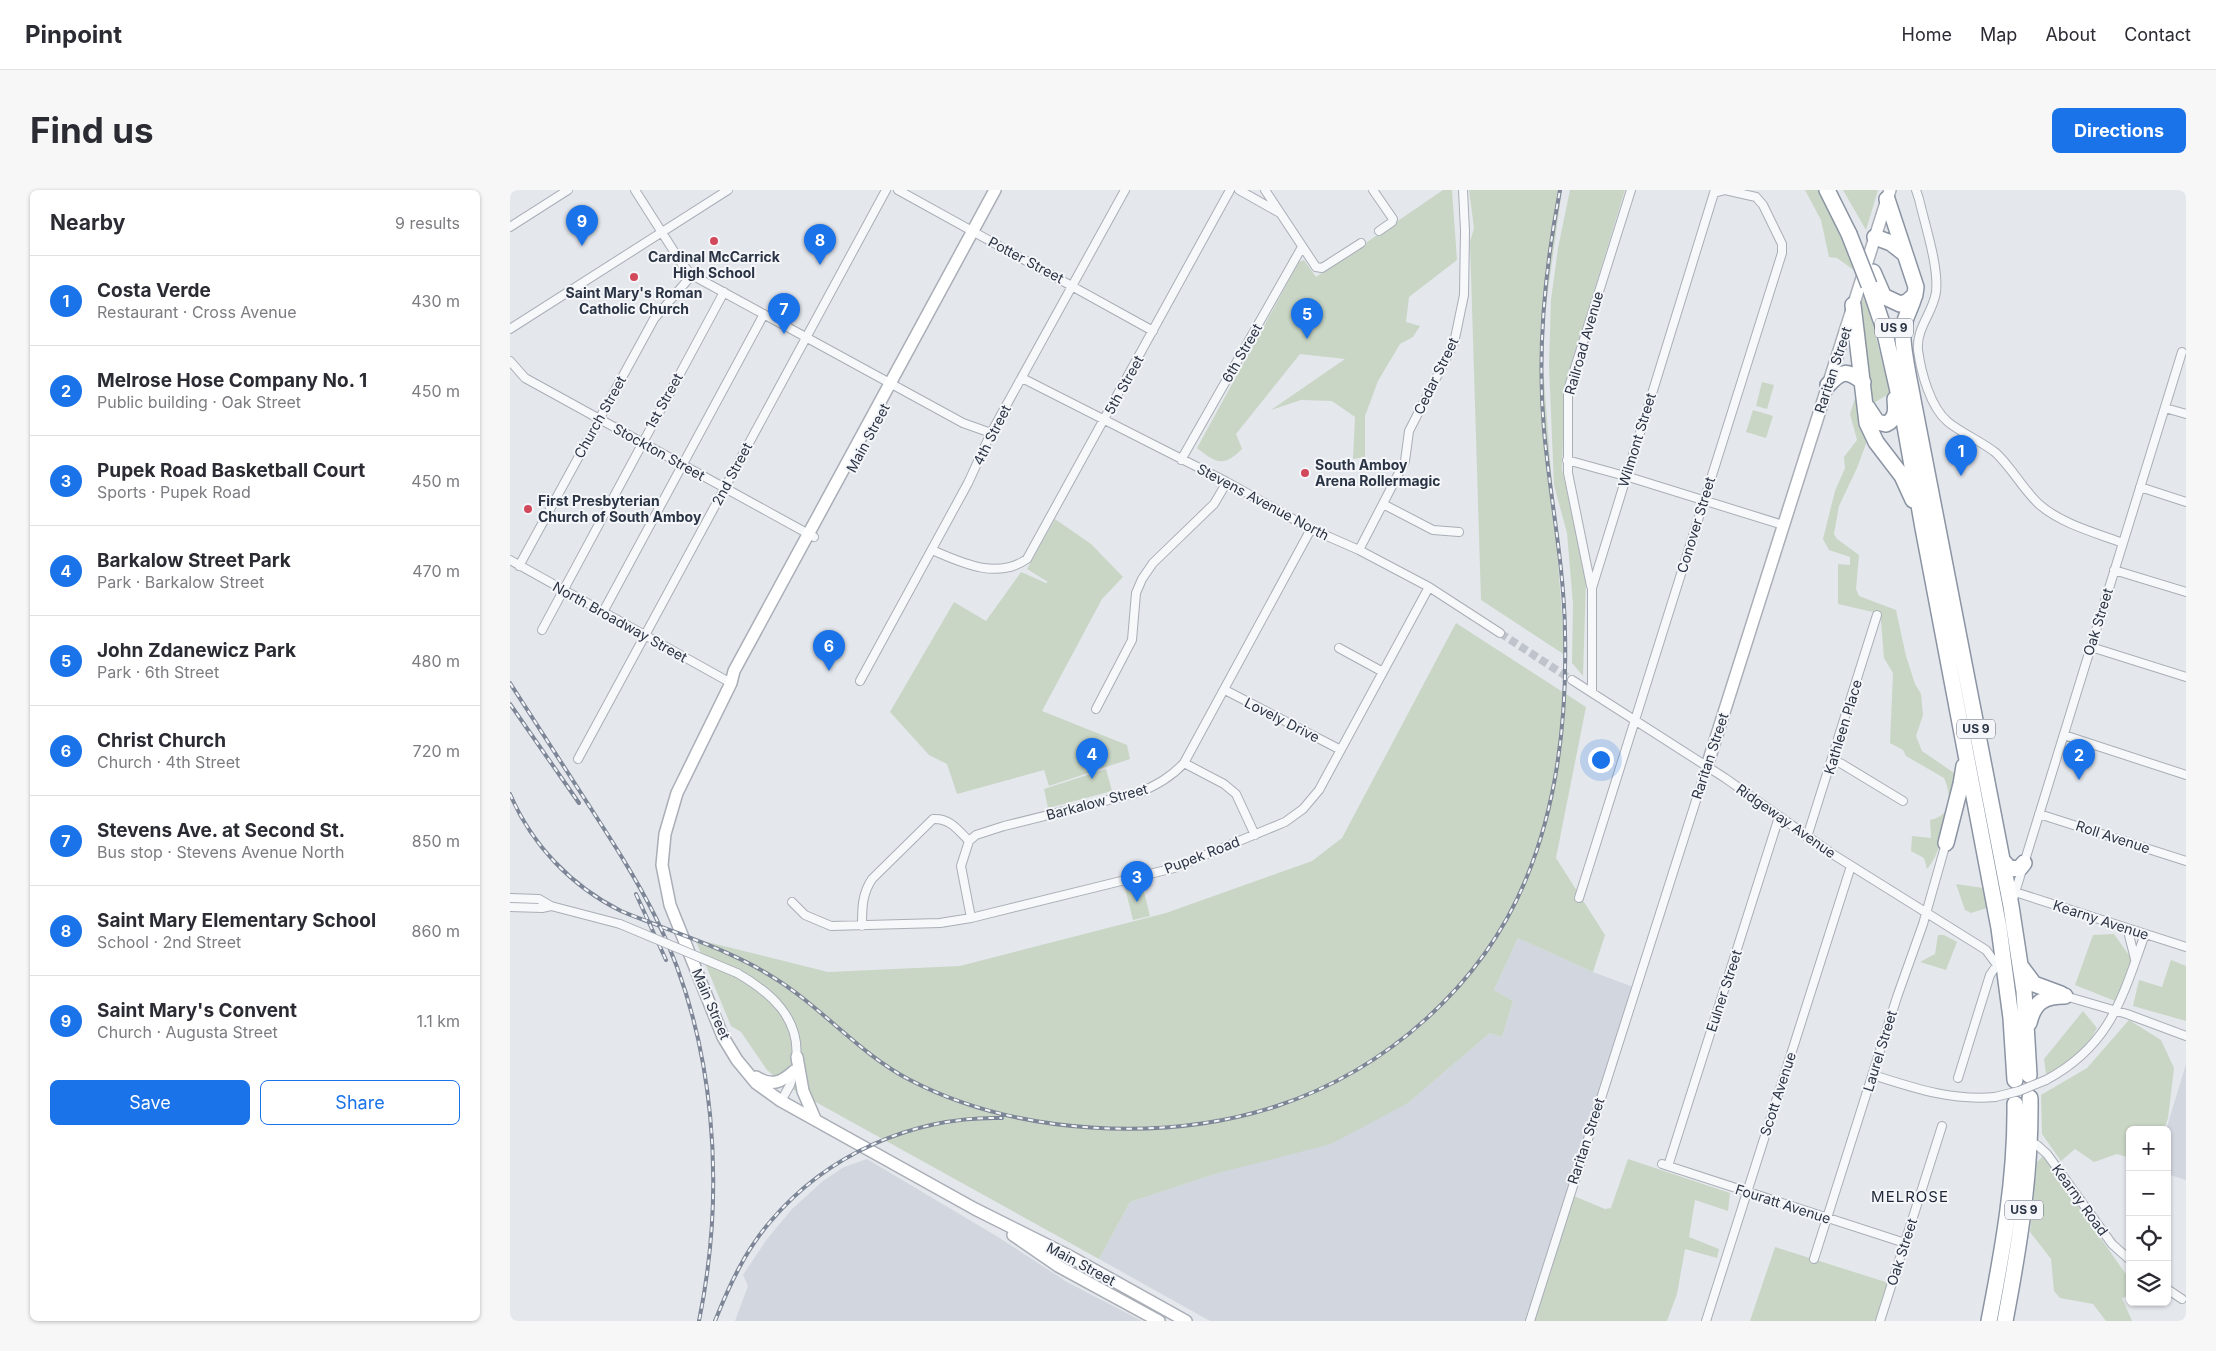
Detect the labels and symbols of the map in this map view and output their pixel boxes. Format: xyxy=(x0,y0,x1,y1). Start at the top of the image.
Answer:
pin: 9 xyxy=(566,205,598,246)
pin: 8 xyxy=(804,224,836,265)
street label: Potter Street xyxy=(986,233,1067,287)
marker: Cardinal McCarrick High School xyxy=(708,235,720,247)
place label: Cardinal McCarrick High School xyxy=(648,248,781,281)
marker: Saint Mary's Roman Catholic Church xyxy=(628,271,640,283)
place label: Saint Mary's Roman Catholic Church xyxy=(566,284,702,317)
street label: Railroad Avenue xyxy=(1561,289,1606,396)
pin: 7 xyxy=(768,293,800,334)
pin: 5 xyxy=(1291,298,1323,339)
road number: US 9 xyxy=(1875,318,1913,338)
street label: 6th Street xyxy=(1218,320,1265,385)
street label: Raritan Street xyxy=(1811,324,1855,415)
street label: Cedar Street xyxy=(1410,334,1462,417)
street label: 5th Street xyxy=(1100,352,1147,417)
street label: 1st Street xyxy=(641,370,686,432)
street label: Church Street xyxy=(570,372,629,461)
street label: Wilmont Street xyxy=(1614,390,1659,489)
street label: Main Street xyxy=(842,400,893,475)
street label: 4th Street xyxy=(969,401,1014,468)
street label: Stockton Street xyxy=(610,419,708,484)
pin: 1 xyxy=(1945,435,1977,476)
street label: 2nd Street xyxy=(708,439,755,508)
place label: South Amboy Arena Rollermagic xyxy=(1315,456,1440,489)
street label: Stevens Avenue North xyxy=(1194,460,1332,544)
marker: South Amboy Arena Rollermagic xyxy=(1299,467,1311,479)
street label: Conover Street xyxy=(1673,474,1718,575)
place label: First Presbyterian Church of South Amboy xyxy=(538,492,702,525)
marker: First Presbyterian Church of South Amboy xyxy=(522,503,534,515)
street label: North Broadway Street xyxy=(550,578,691,666)
street label: Oak Street xyxy=(2079,586,2116,658)
pin: 6 xyxy=(813,630,845,671)
street label: Kathleen Place xyxy=(1820,677,1865,776)
street label: Lovely Drive xyxy=(1242,693,1323,746)
street label: Raritan Street xyxy=(1688,710,1732,801)
road number: US 9 xyxy=(1957,720,1995,738)
pin: 4 xyxy=(1076,738,1108,779)
pin: 2 xyxy=(2063,739,2095,780)
your location xyxy=(1588,747,1614,773)
street label: Barkalow Street xyxy=(1044,780,1150,823)
street label: Ridgeway Avenue xyxy=(1733,780,1839,861)
street label: Roll Avenue xyxy=(2074,817,2152,857)
street label: Pupek Road xyxy=(1162,832,1242,877)
pin: 3 xyxy=(1121,861,1153,902)
street label: Kearny Avenue xyxy=(2051,896,2151,943)
street label: Eulner Street xyxy=(1702,947,1745,1034)
street label: Main Street xyxy=(689,966,734,1042)
street label: Laurel Street xyxy=(1859,1008,1900,1094)
street label: Scott Avenue xyxy=(1756,1050,1799,1138)
street label: Raritan Street xyxy=(1564,1095,1608,1186)
street label: Kearny Road xyxy=(2049,1161,2112,1239)
street label: Fouratt Avenue xyxy=(1733,1180,1833,1227)
district label: MELROSE xyxy=(1871,1187,1949,1206)
road number: US 9 xyxy=(2005,1200,2043,1220)
street label: Oak Street xyxy=(1883,1216,1921,1288)
street label: Main Street xyxy=(1044,1238,1119,1289)

